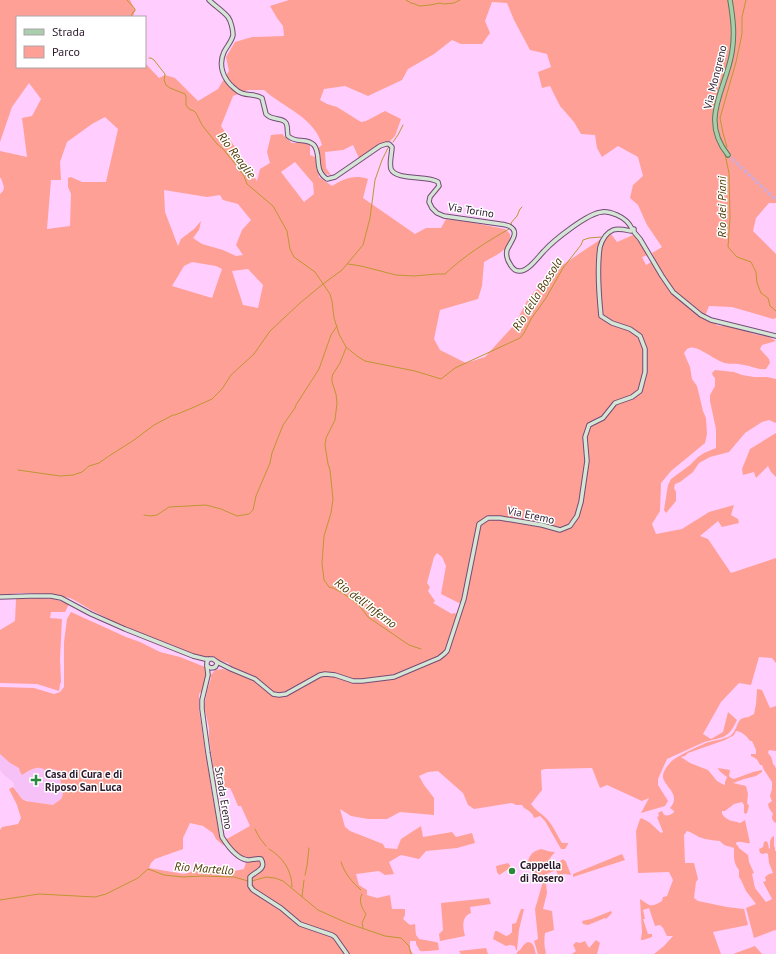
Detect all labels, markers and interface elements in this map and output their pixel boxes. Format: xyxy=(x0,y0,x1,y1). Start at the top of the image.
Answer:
legend xyxy=(16,16,146,68)
text: Strada xyxy=(52,24,85,39)
text: Parco xyxy=(52,44,80,59)
street label: Via Mongreno xyxy=(700,44,730,111)
water label: Rio Reaglie xyxy=(215,129,260,182)
water label: Rio dei Piani xyxy=(714,175,729,238)
street label: Via Torino xyxy=(446,199,495,221)
water label: Rio della Bossola xyxy=(509,255,566,333)
street label: Via Eremo xyxy=(505,503,556,527)
water label: Rio dell'Inferno xyxy=(332,575,400,631)
street label: Strada Eremo xyxy=(212,766,236,830)
place label: Casa di Cura e di Riposo San Luca xyxy=(45,767,122,794)
marker: Casa di Cura e di Riposo San Luca xyxy=(30,774,42,786)
water label: Rio Martello xyxy=(174,858,234,878)
place label: Cappella di Rosero xyxy=(520,858,564,885)
marker: Cappella di Rosero xyxy=(507,866,517,876)

